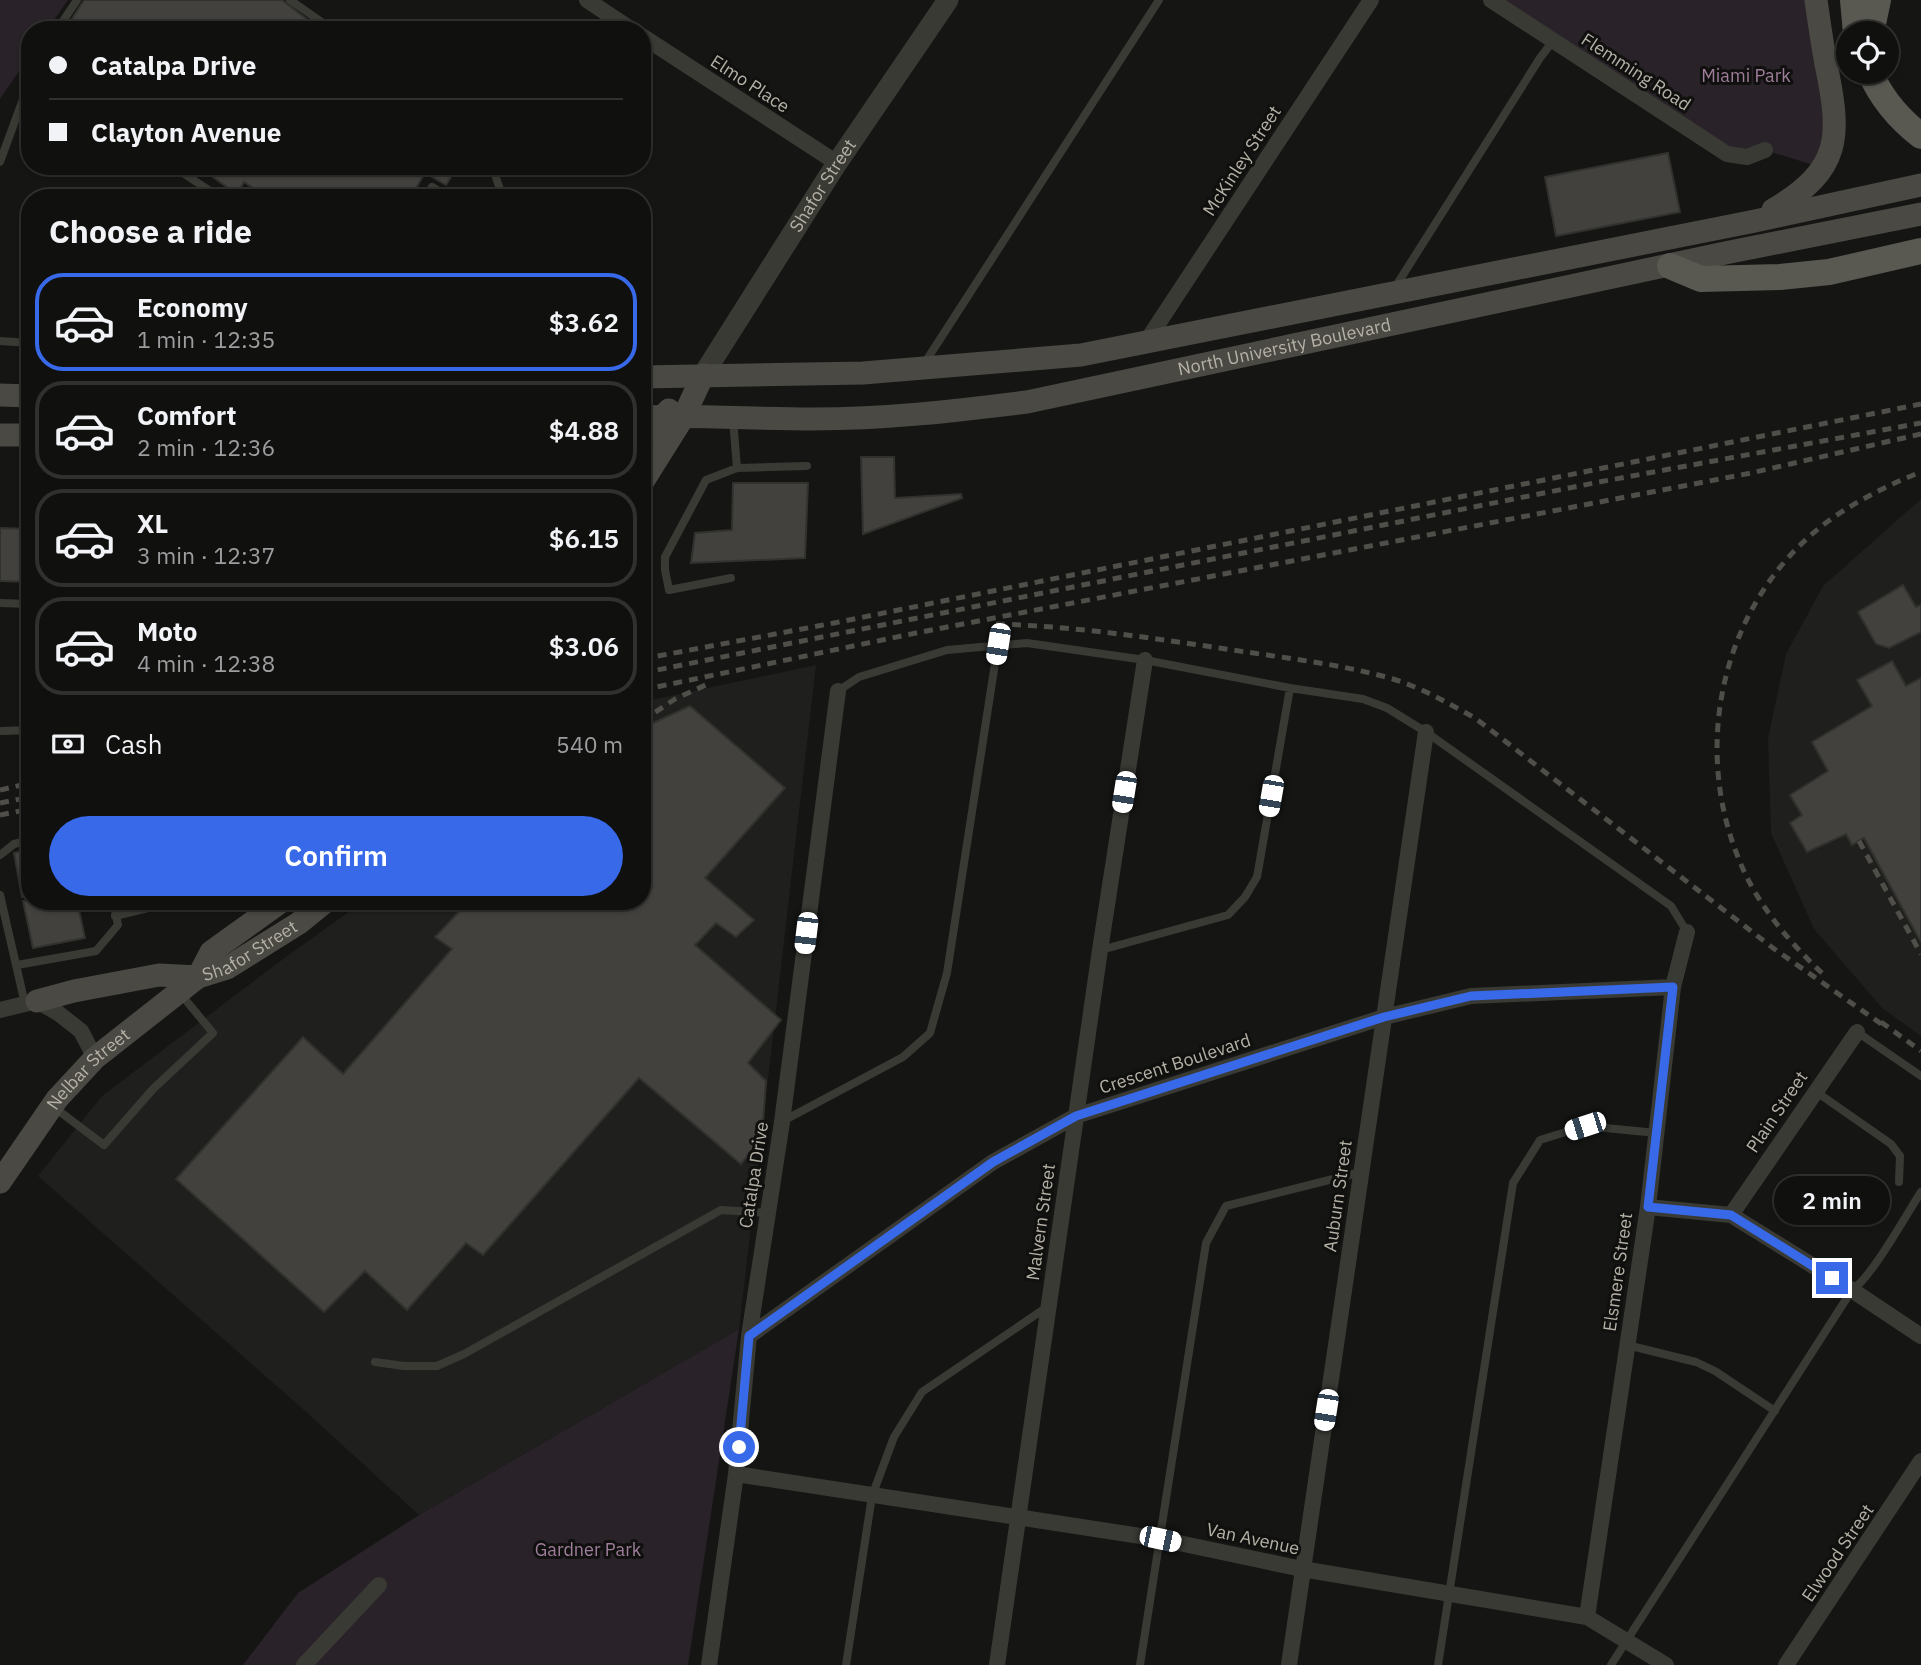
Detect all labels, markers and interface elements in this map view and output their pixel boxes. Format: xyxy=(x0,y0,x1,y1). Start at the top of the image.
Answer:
map controls xyxy=(1836,21,1899,84)
button: locate xyxy=(1836,21,1899,84)
street label: Flemming Road xyxy=(1577,28,1695,116)
text: Catalpa Drive xyxy=(91,48,256,82)
street label: Elmo Place xyxy=(706,50,794,118)
park label: Miami Park xyxy=(1701,64,1791,87)
street label: McKinley Street xyxy=(1197,101,1286,220)
text: Clayton Avenue xyxy=(91,115,281,149)
street label: Shafor Street xyxy=(784,134,861,237)
text: Choose a ride xyxy=(49,210,252,252)
text: Economy xyxy=(137,290,248,324)
icon: car xyxy=(53,291,116,354)
text: $3.62 xyxy=(549,305,619,339)
street label: North University Boulevard xyxy=(1176,313,1393,381)
text: 1 min · 12:35 xyxy=(137,324,275,354)
text: Comfort xyxy=(137,398,236,432)
icon: car xyxy=(53,399,116,462)
text: $4.88 xyxy=(549,413,619,447)
text: 2 min · 12:36 xyxy=(137,432,275,462)
text: XL xyxy=(137,506,168,540)
icon: car xyxy=(53,507,116,570)
text: $6.15 xyxy=(549,521,619,555)
text: 3 min · 12:37 xyxy=(137,540,275,570)
text: Moto xyxy=(137,614,197,648)
icon: car xyxy=(53,615,116,678)
car xyxy=(985,622,1012,666)
text: $3.06 xyxy=(549,629,619,663)
text: 4 min · 12:38 xyxy=(137,648,275,678)
icon: cash xyxy=(49,725,87,763)
text: Cash xyxy=(105,727,162,761)
text: 540 m xyxy=(556,729,623,759)
car xyxy=(1111,770,1138,814)
car xyxy=(1258,773,1285,819)
button: Confirm xyxy=(49,816,623,896)
car xyxy=(794,911,819,955)
street label: Shafor Street xyxy=(199,915,302,986)
street label: Nelbar Street xyxy=(41,1023,134,1114)
street label: Crescent Boulevard xyxy=(1096,1028,1253,1099)
street label: Plain Street xyxy=(1741,1066,1812,1157)
car xyxy=(1562,1110,1609,1142)
street label: Catalpa Drive xyxy=(734,1120,773,1230)
street label: Auburn Street xyxy=(1318,1138,1357,1253)
street label: Malvern Street xyxy=(1021,1162,1060,1282)
callout: 2 min xyxy=(1774,1176,1890,1226)
text: 2 min xyxy=(1802,1185,1862,1215)
street label: Elsmere Street xyxy=(1598,1211,1637,1333)
route end xyxy=(1816,1262,1848,1294)
car xyxy=(1313,1388,1340,1432)
route start xyxy=(723,1431,755,1463)
street label: Elwood Street xyxy=(1796,1499,1879,1606)
street label: Van Avenue xyxy=(1204,1517,1302,1560)
car xyxy=(1138,1524,1183,1554)
park label: Gardner Park xyxy=(535,1538,642,1561)

